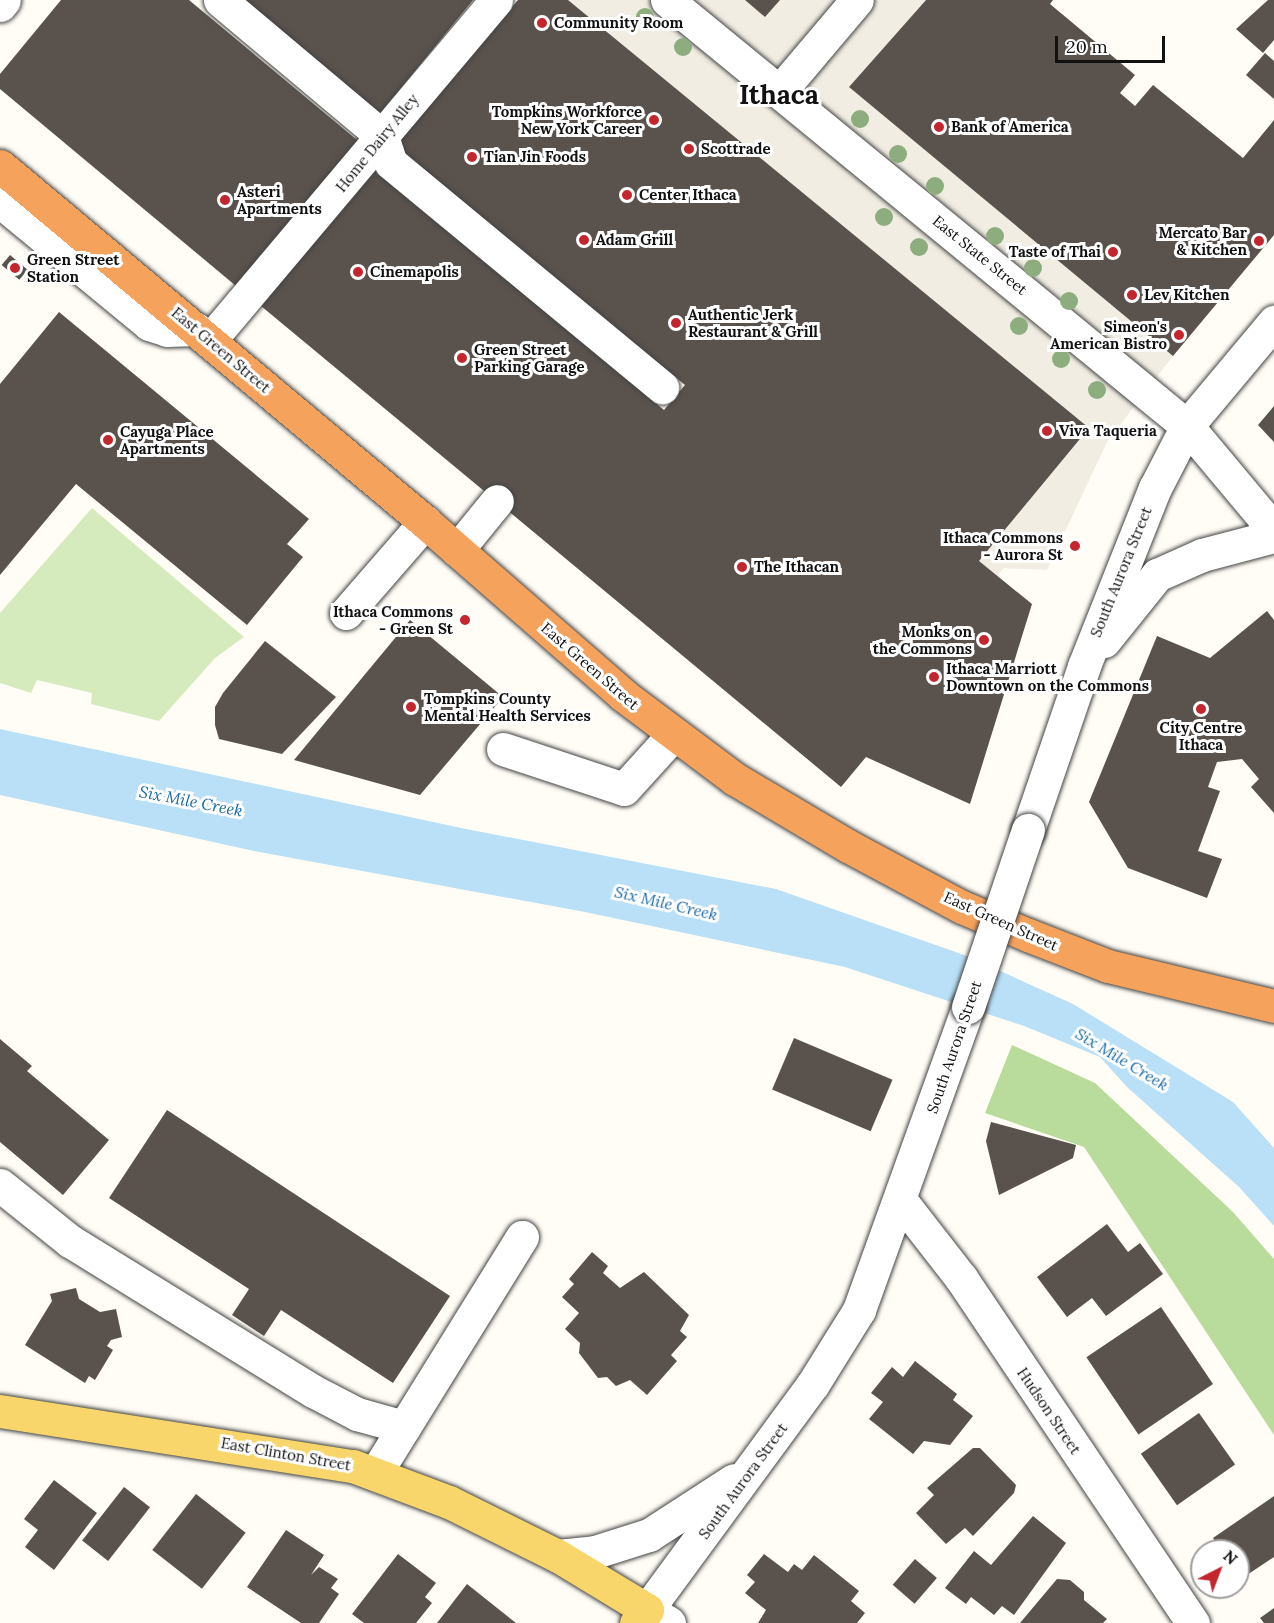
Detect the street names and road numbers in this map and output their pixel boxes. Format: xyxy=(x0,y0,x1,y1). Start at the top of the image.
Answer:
street label: Home Dairy Alley xyxy=(332,90,422,196)
street label: East State Street xyxy=(929,211,1031,299)
street label: East Green Street xyxy=(168,303,274,397)
street label: South Aurora Street xyxy=(1087,504,1155,640)
street label: East Green Street xyxy=(538,619,642,713)
street label: East Green Street xyxy=(941,888,1061,954)
street label: South Aurora Street xyxy=(923,978,985,1116)
street label: Hudson Street xyxy=(1013,1364,1085,1458)
street label: South Aurora Street xyxy=(695,1419,791,1543)
street label: East Clinton Street xyxy=(220,1434,352,1474)

